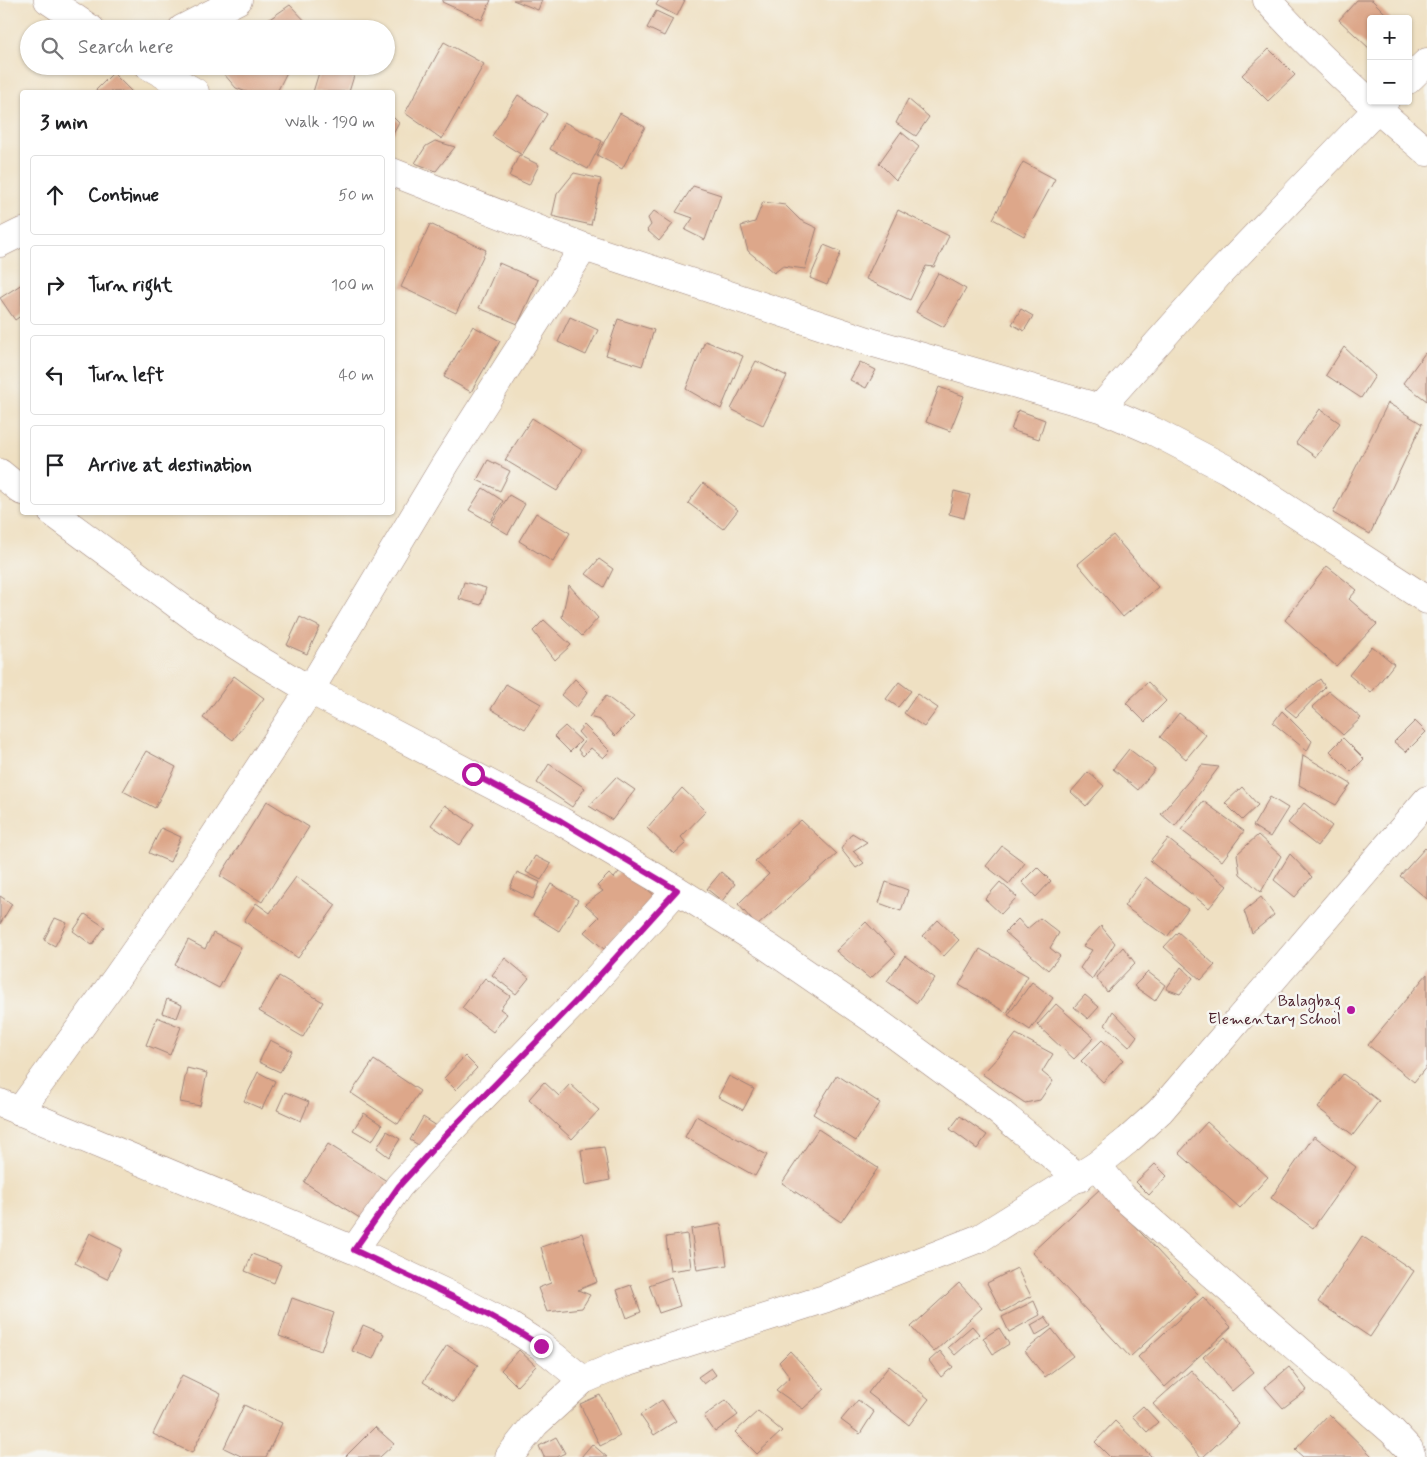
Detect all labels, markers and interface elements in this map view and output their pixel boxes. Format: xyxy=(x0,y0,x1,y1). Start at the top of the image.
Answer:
map controls xyxy=(1367,15,1412,105)
button: + xyxy=(1367,15,1412,60)
search box xyxy=(20,20,395,75)
icon: search xyxy=(38,34,66,62)
text: Search here xyxy=(78,35,174,60)
button: − xyxy=(1367,60,1412,105)
text: 3 min xyxy=(40,109,88,137)
text: Walk · 190 m xyxy=(285,112,375,133)
icon: ahead xyxy=(41,181,69,209)
text: Continue xyxy=(88,183,159,208)
text: 50 m xyxy=(338,185,374,206)
icon: right xyxy=(41,271,69,299)
text: Turn right xyxy=(88,273,172,298)
text: 100 m xyxy=(331,275,374,296)
icon: left xyxy=(41,361,69,389)
text: Turn left xyxy=(88,363,164,388)
text: 40 m xyxy=(338,365,374,386)
icon: arrive xyxy=(41,451,69,479)
text: Arrive at destination xyxy=(88,453,252,478)
route start xyxy=(462,763,485,786)
place label: Balagbag Elementary School xyxy=(1208,991,1341,1030)
marker: Balagbag Elementary School xyxy=(1345,1004,1357,1016)
route end xyxy=(530,1335,553,1358)

